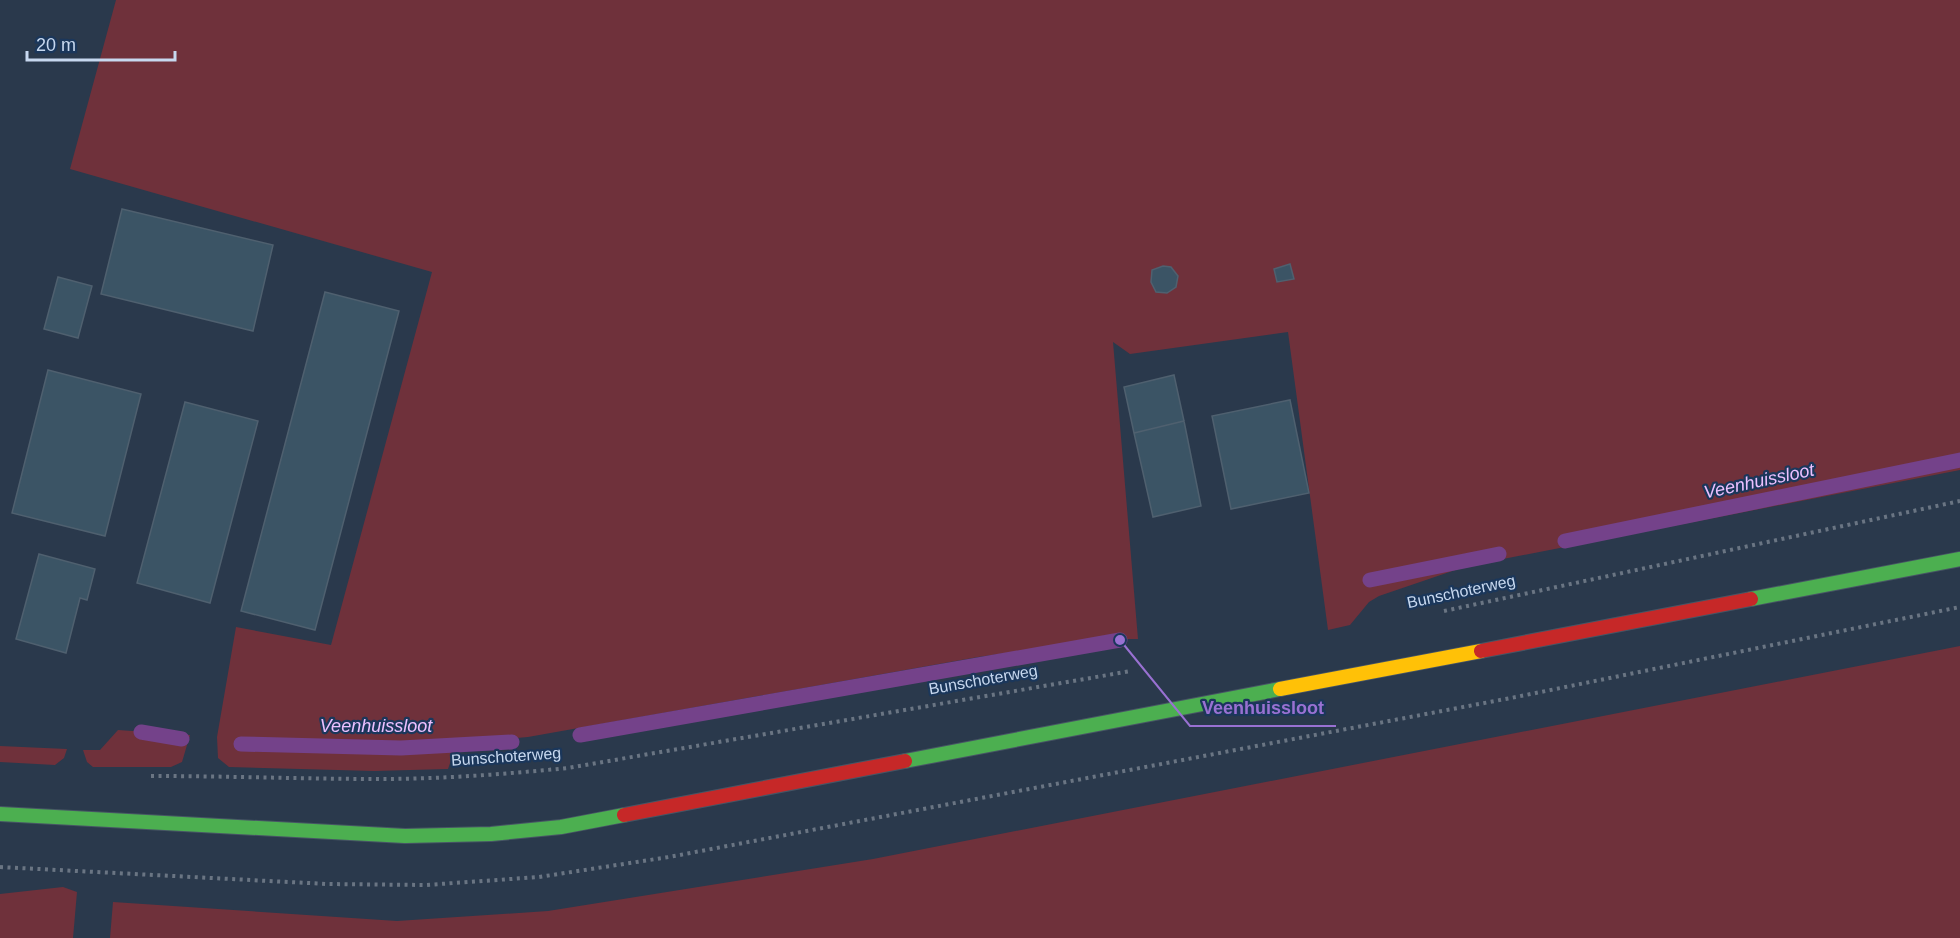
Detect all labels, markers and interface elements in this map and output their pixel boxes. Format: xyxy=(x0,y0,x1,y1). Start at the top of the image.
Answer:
scale bar xyxy=(27,24,176,62)
text: 20 m xyxy=(36,35,76,55)
water label: Veenhuissloot xyxy=(1702,459,1817,502)
street label: Bunschoterweg xyxy=(1405,572,1517,611)
street label: Bunschoterweg xyxy=(927,662,1039,697)
callout: Veenhuissloot xyxy=(1190,690,1336,726)
text: Veenhuissloot xyxy=(1202,698,1324,718)
water label: Veenhuissloot xyxy=(320,716,433,736)
street label: Bunschoterweg xyxy=(450,744,562,769)

